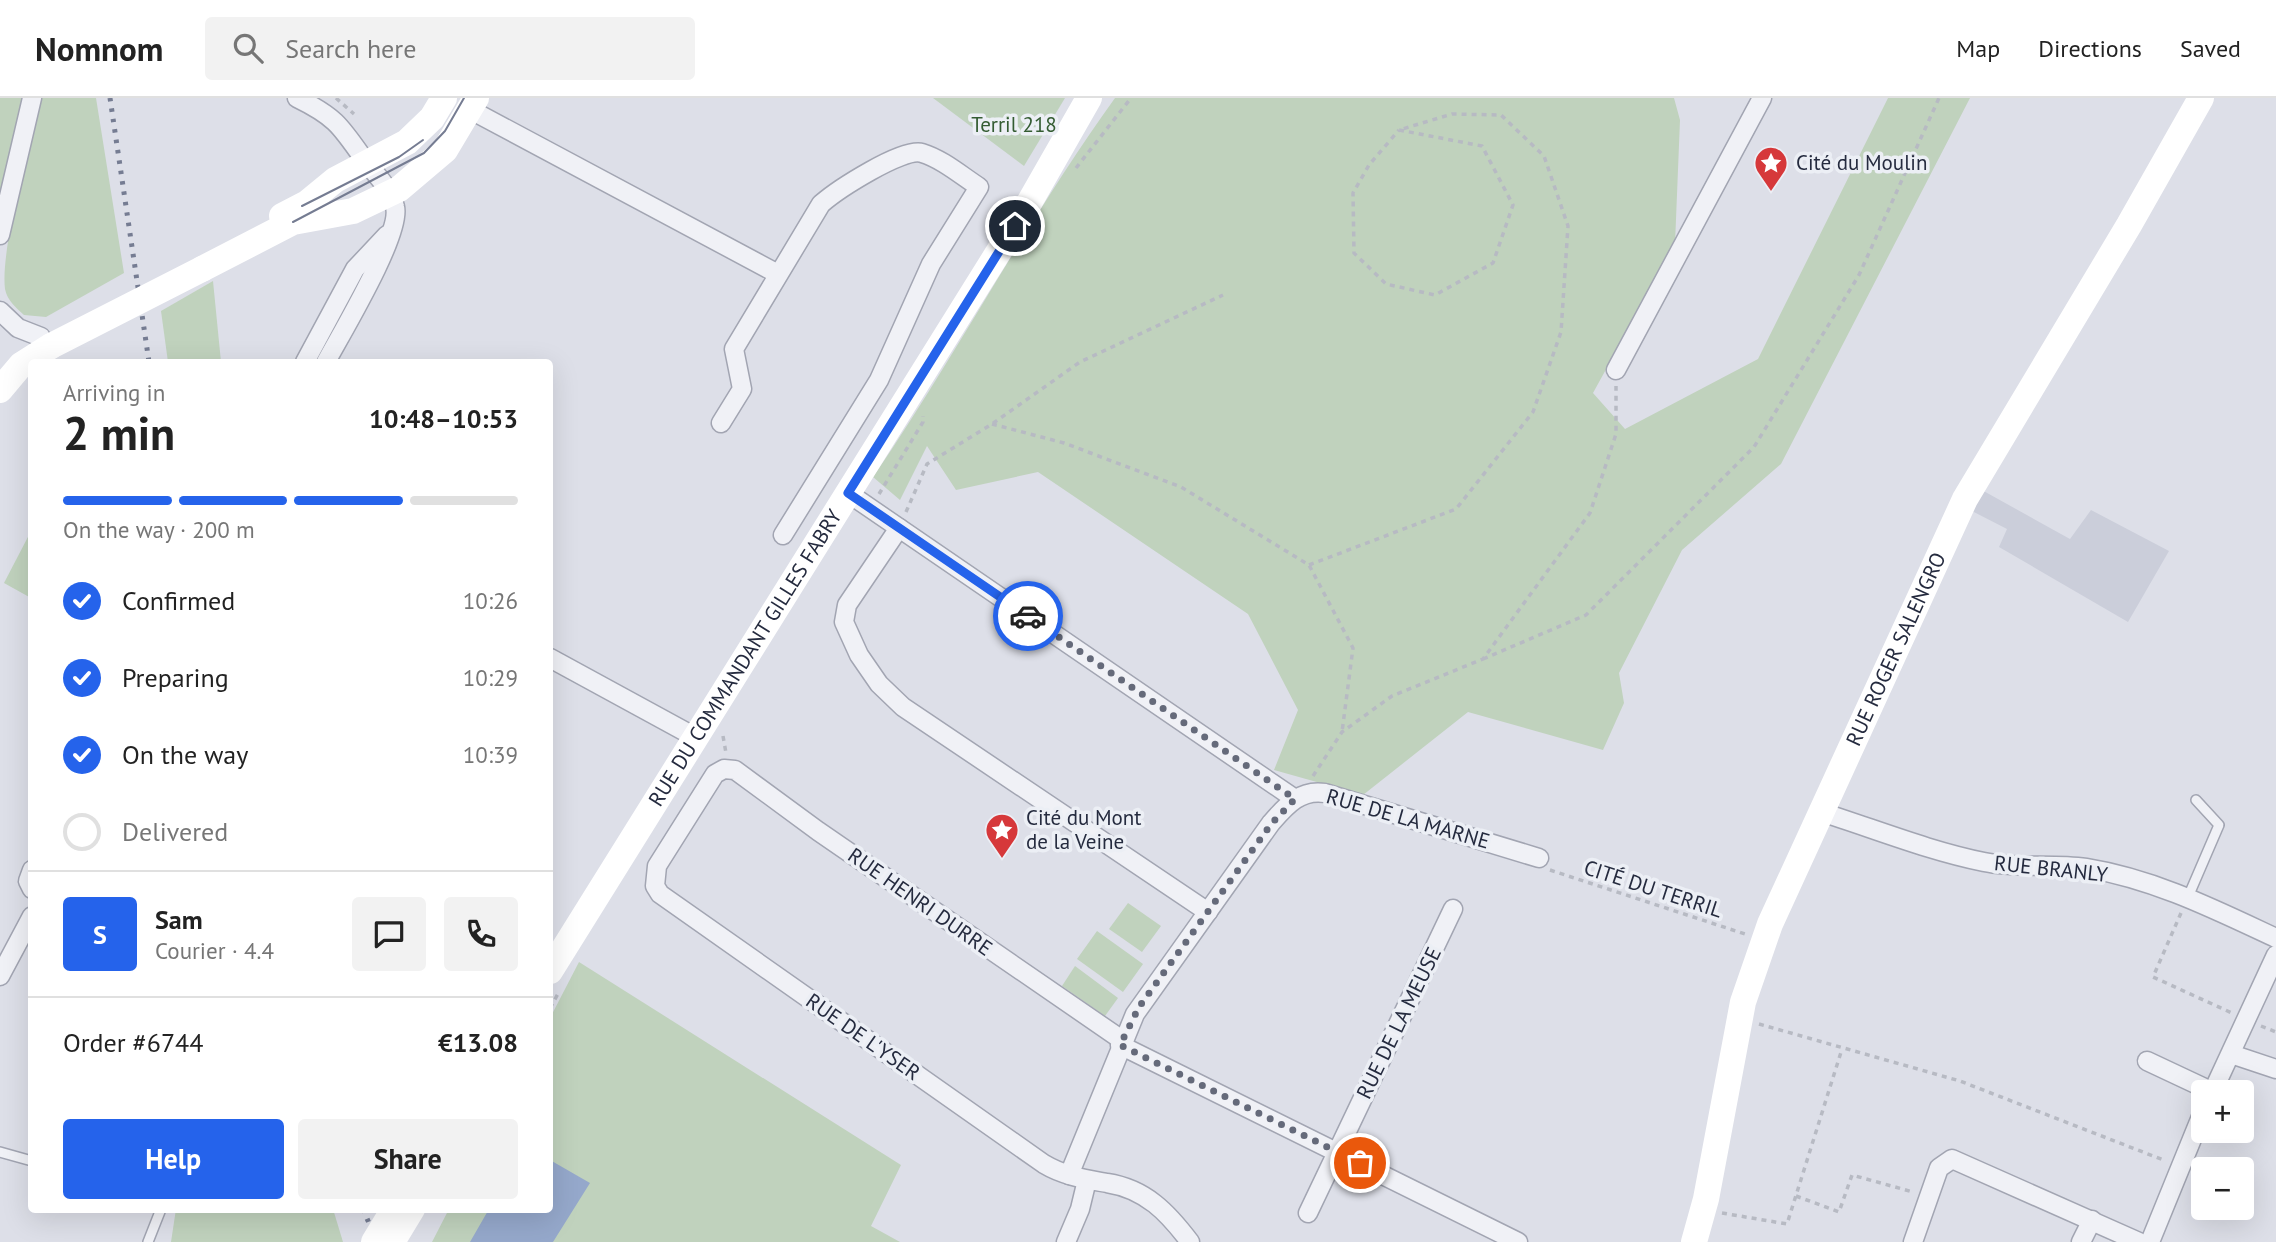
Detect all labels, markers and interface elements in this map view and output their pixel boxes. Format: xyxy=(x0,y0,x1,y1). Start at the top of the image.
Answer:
search box xyxy=(205,17,695,80)
text: Nomnom xyxy=(35,27,163,70)
icon: search xyxy=(229,29,267,67)
text: Search here xyxy=(285,32,416,65)
text: Map xyxy=(1956,33,2000,64)
text: Directions xyxy=(2038,33,2142,64)
text: Saved xyxy=(2180,33,2241,64)
park label: Terril 218 xyxy=(971,111,1057,138)
place icon: Cité du Moulin xyxy=(1752,144,1790,193)
place label: Cité du Moulin xyxy=(1796,149,1927,176)
pin xyxy=(985,196,1045,256)
icon: home xyxy=(996,207,1034,245)
text: Arriving in xyxy=(63,378,165,407)
text: 10:48–10:53 xyxy=(369,402,518,435)
text: 2 min xyxy=(63,403,175,463)
street label: RUE DU COMMANDANT GILLES FABRY xyxy=(642,504,848,811)
text: On the way · 200 m xyxy=(63,515,255,544)
street label: RUE ROGER SALENGRO xyxy=(1840,548,1952,750)
courier xyxy=(993,581,1063,651)
icon: check xyxy=(63,582,101,620)
text: Confirmed xyxy=(122,584,235,617)
text: 10:26 xyxy=(463,586,518,615)
icon: car xyxy=(1009,597,1047,635)
icon: check xyxy=(63,659,101,697)
text: Preparing xyxy=(122,661,229,694)
text: 10:29 xyxy=(463,663,518,692)
icon: check xyxy=(63,736,101,774)
text: On the way xyxy=(122,738,248,771)
text: 10:39 xyxy=(463,740,518,769)
street label: RUE DE LA MARNE xyxy=(1323,782,1493,855)
place label: Cité du Mont de la Veine xyxy=(1026,804,1141,855)
place icon: Cité du Mont de la Veine xyxy=(983,811,1021,860)
text: Delivered xyxy=(122,815,228,848)
street label: RUE HENRI DURRE xyxy=(843,842,998,962)
street label: RUE BRANLY xyxy=(1993,849,2109,888)
street label: CITÉ DU TERRIL xyxy=(1581,853,1726,924)
button: chat xyxy=(352,897,426,971)
button: phone xyxy=(444,897,518,971)
text: Sam xyxy=(155,903,203,936)
text: S xyxy=(93,918,107,951)
text: Courier · 4.4 xyxy=(155,936,274,965)
street label: RUE DE LA MEUSE xyxy=(1350,942,1447,1103)
street label: RUE DE L'YSER xyxy=(801,987,926,1086)
text: Order #6744 xyxy=(63,1026,203,1059)
text: €13.08 xyxy=(438,1026,518,1059)
map controls xyxy=(2191,1080,2254,1220)
button: + xyxy=(2191,1080,2254,1143)
button: Help xyxy=(63,1119,284,1199)
button: Share xyxy=(298,1119,518,1199)
pin xyxy=(1330,1133,1390,1193)
icon: bag xyxy=(1341,1144,1379,1182)
button: − xyxy=(2191,1157,2254,1220)

